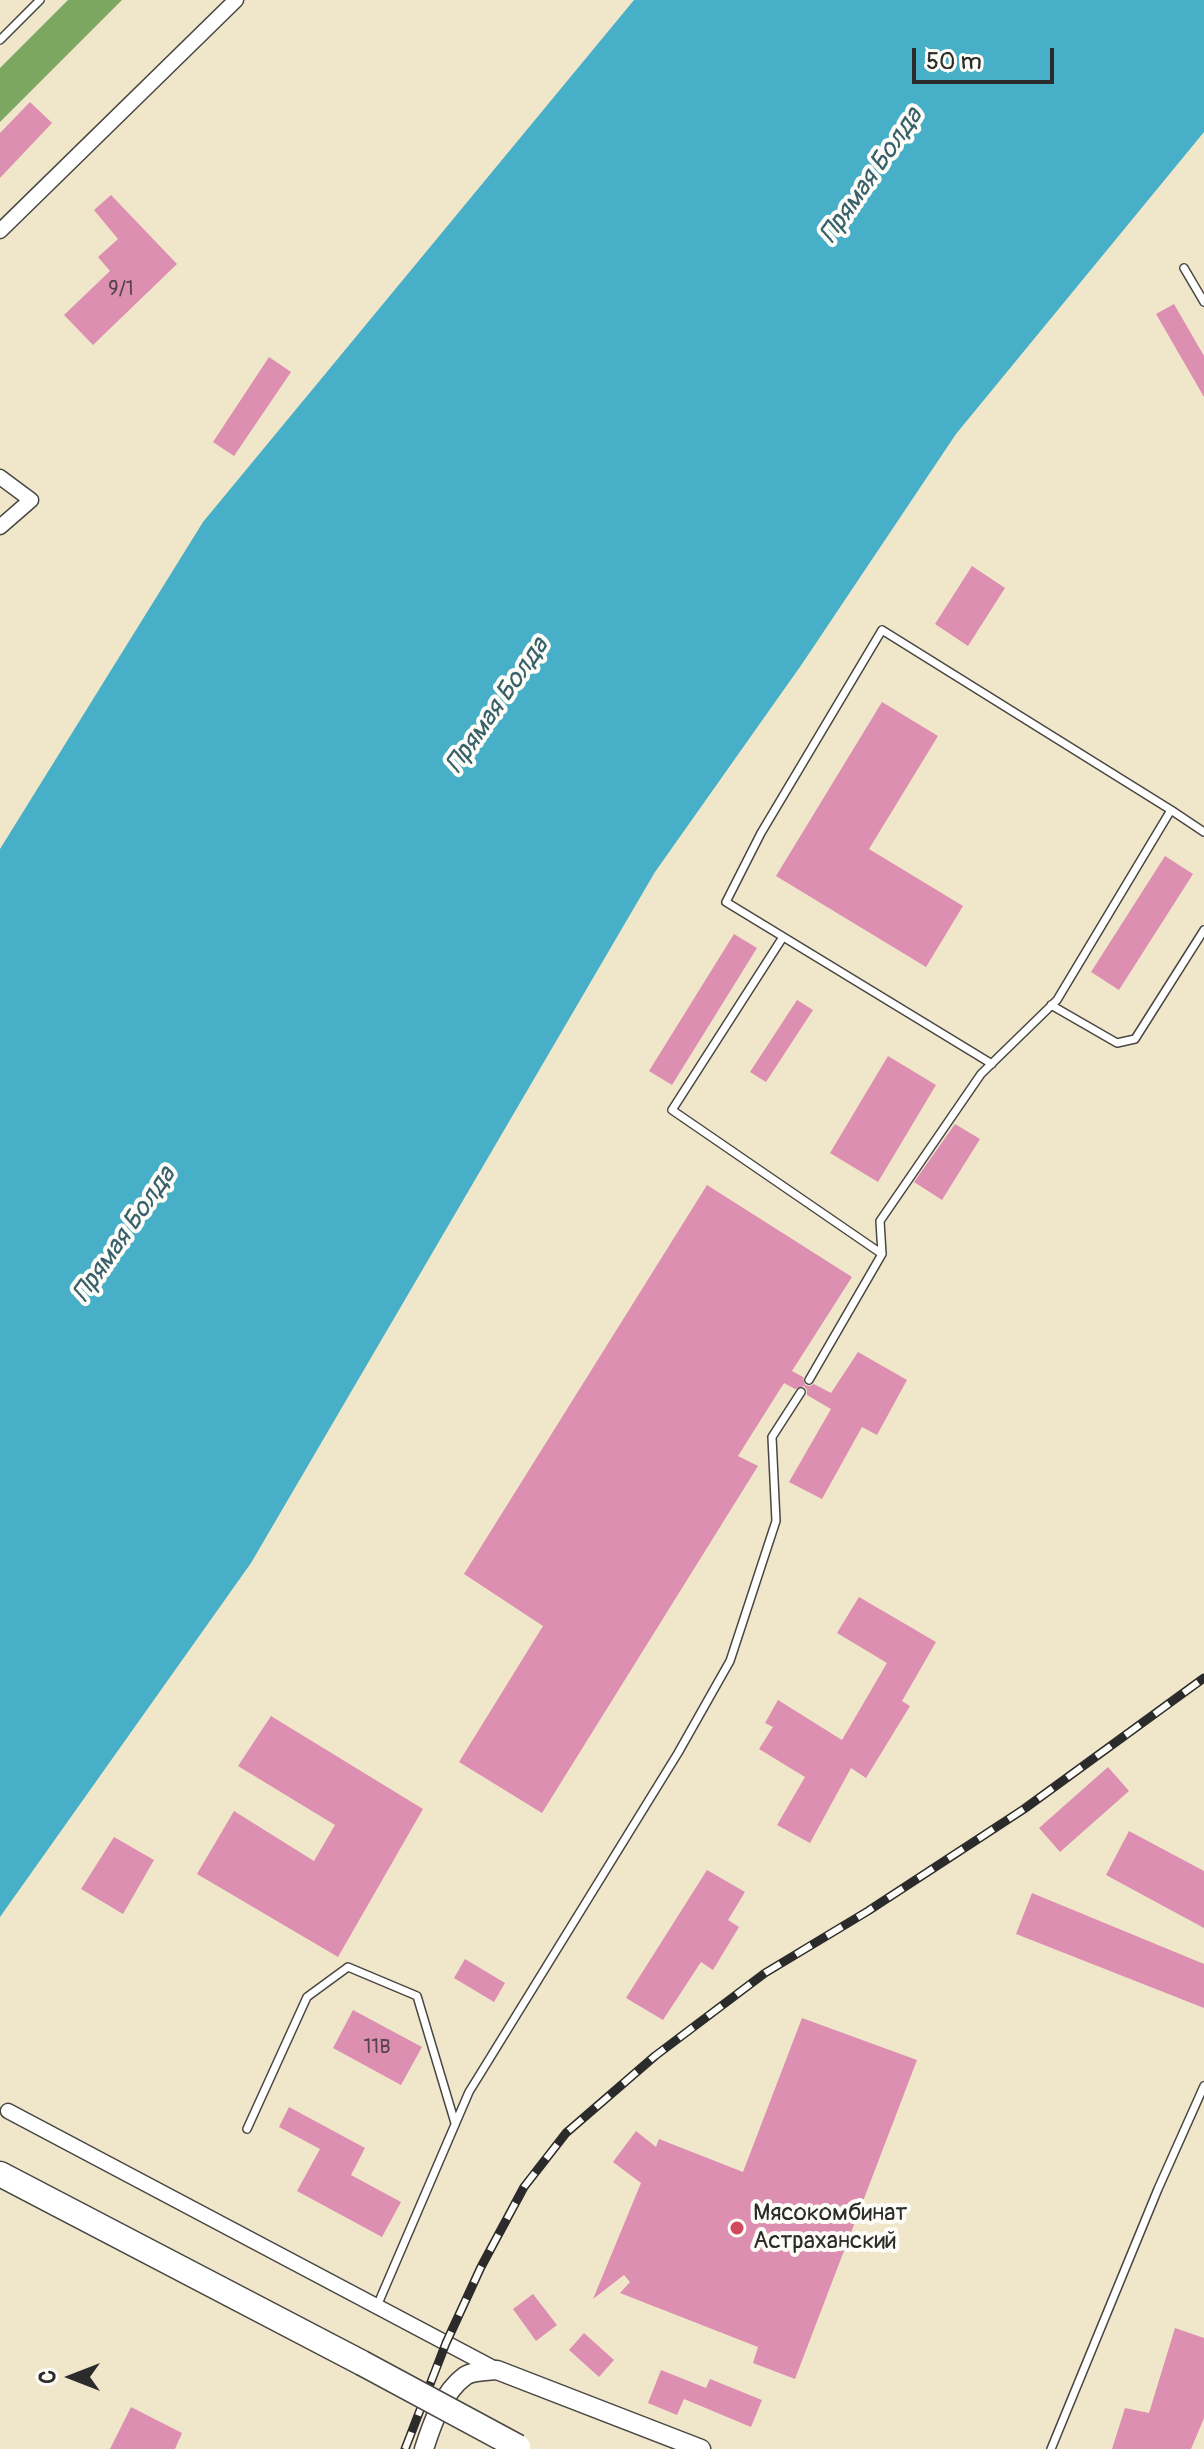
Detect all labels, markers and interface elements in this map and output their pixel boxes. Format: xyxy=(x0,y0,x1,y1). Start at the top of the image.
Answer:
scale bar xyxy=(916,32,1058,82)
text: 50 m xyxy=(926,47,982,76)
water label: Прямая Болда xyxy=(814,102,930,250)
house number: 9/1 xyxy=(108,278,134,302)
water label: Прямая Болда xyxy=(440,632,556,780)
water label: Прямая Болда xyxy=(67,1161,183,1309)
house number: 11В xyxy=(364,2036,390,2060)
place label: Мясокомбинат Астраханский xyxy=(753,2200,907,2256)
marker: Мясокомбинат Астраханский xyxy=(728,2219,746,2237)
north arrow xyxy=(32,2337,112,2417)
text: С xyxy=(34,2370,62,2384)

